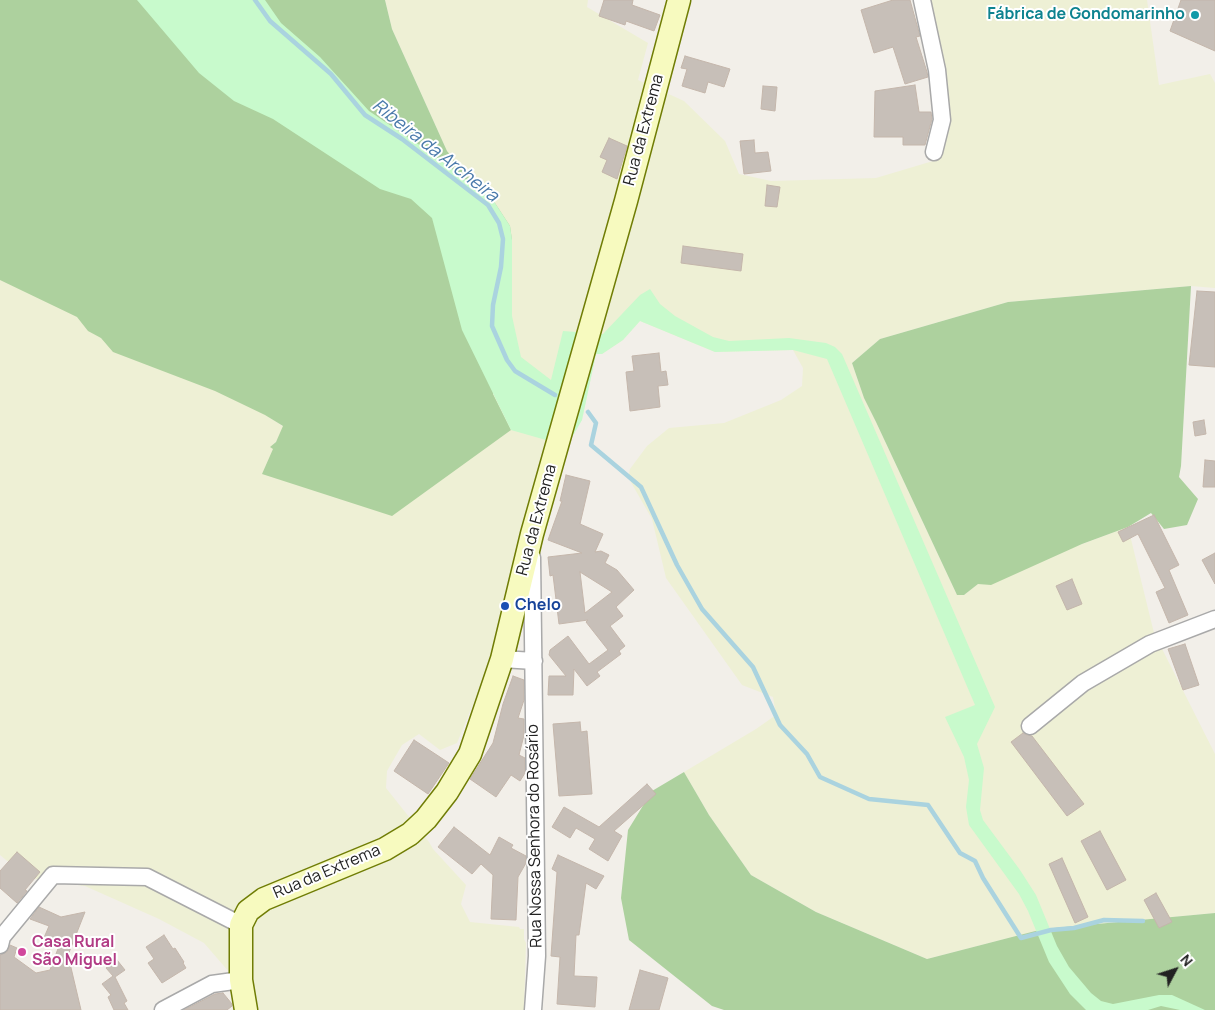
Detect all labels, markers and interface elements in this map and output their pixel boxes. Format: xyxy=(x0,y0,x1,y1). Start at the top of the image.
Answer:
place label: Fábrica de Gondomarinho xyxy=(987,5,1185,25)
marker: Fábrica de Gondomarinho xyxy=(1189,9,1201,21)
street label: Rua da Extrema xyxy=(620,72,668,188)
water label: Ribeira da Archeira xyxy=(368,95,502,207)
street label: Rua da Extrema xyxy=(513,462,561,578)
place label: Chelo xyxy=(515,596,561,616)
marker: Chelo xyxy=(499,600,511,612)
street label: Rua Nossa Senhora do Rosário xyxy=(523,724,547,948)
street label: Rua da Extrema xyxy=(271,841,383,903)
place label: Casa Rural São Miguel xyxy=(32,933,117,971)
north arrow xyxy=(1150,945,1200,995)
marker: Casa Rural São Miguel xyxy=(16,946,28,958)
text: N xyxy=(1176,950,1197,970)

